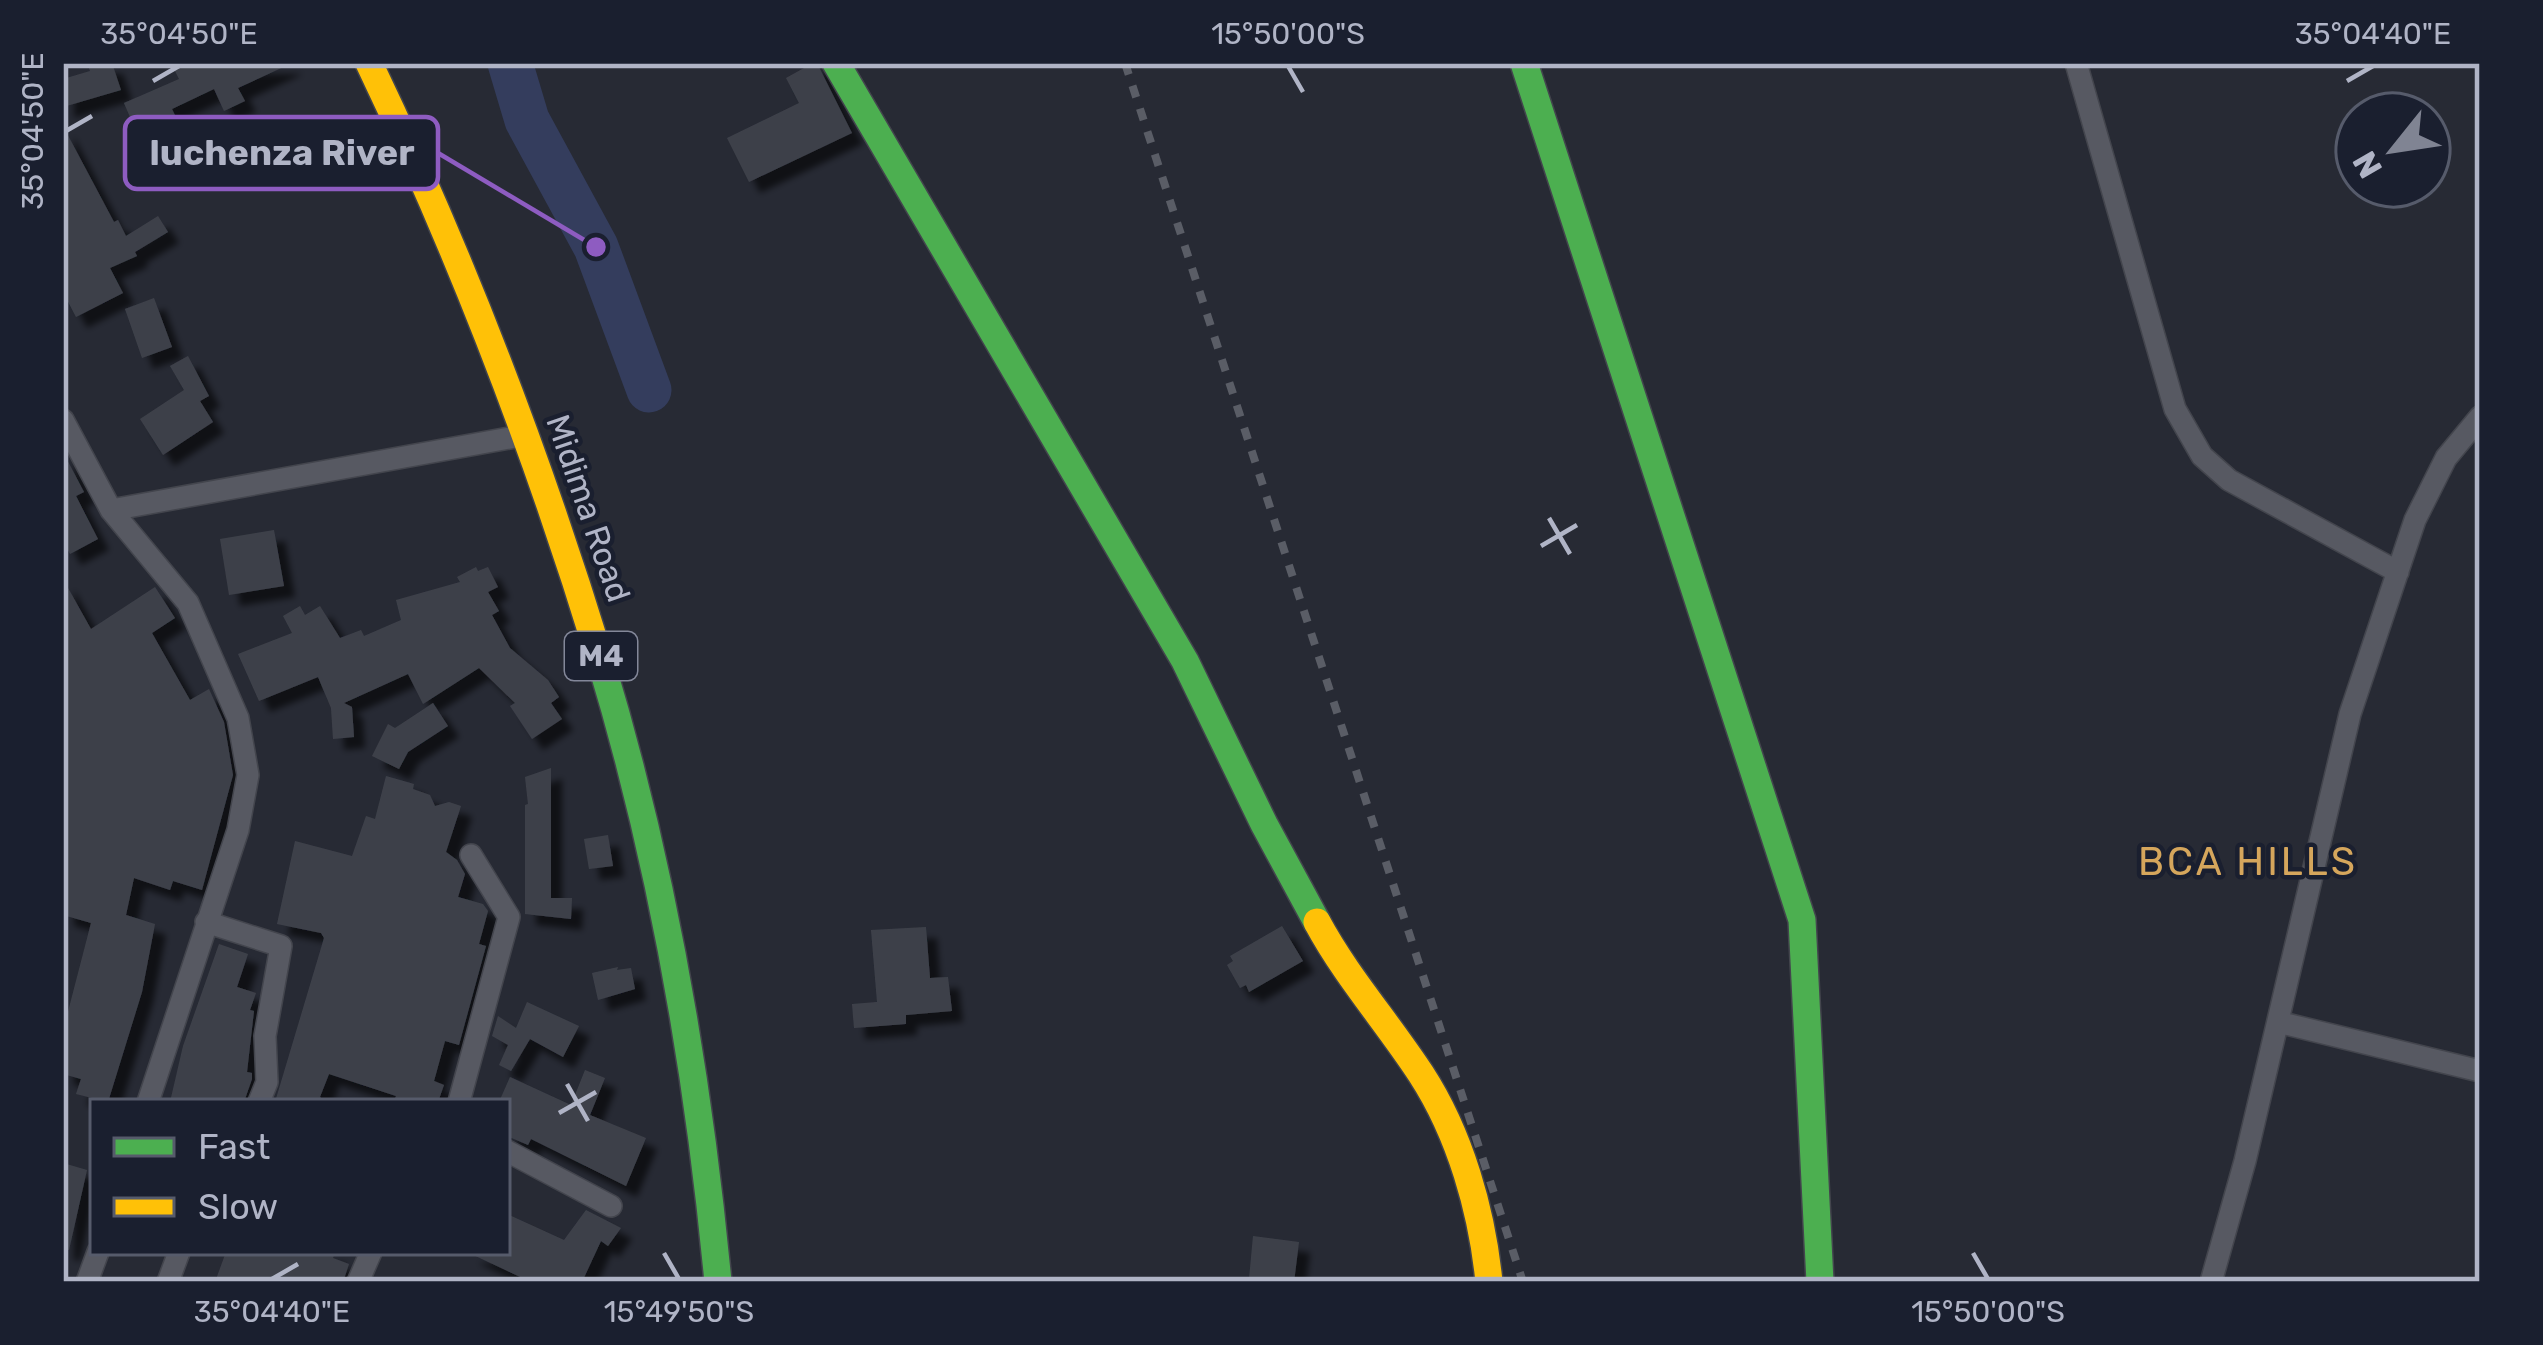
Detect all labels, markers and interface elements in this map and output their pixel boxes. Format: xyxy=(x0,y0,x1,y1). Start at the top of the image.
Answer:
text: 35°04'50"E xyxy=(100,16,258,52)
text: 15°50'00"S xyxy=(1211,16,1365,52)
text: 35°04'40"E xyxy=(2295,16,2451,52)
text: 35°04'50"E xyxy=(15,52,51,210)
north arrow xyxy=(2333,90,2453,210)
callout: luchenza River xyxy=(125,117,438,189)
text: luchenza River xyxy=(150,131,414,174)
text: N xyxy=(2345,145,2390,185)
street label: Midima Road xyxy=(538,409,639,607)
road number: M4 xyxy=(565,632,637,680)
district label: BCA HILLS xyxy=(2138,839,2358,885)
legend xyxy=(90,1099,510,1255)
text: Fast xyxy=(198,1125,270,1168)
text: Slow xyxy=(198,1185,278,1228)
text: 35°04'40"E xyxy=(194,1294,350,1330)
text: 15°49'50"S xyxy=(604,1294,754,1330)
text: 15°50'00"S xyxy=(1911,1294,2065,1330)

